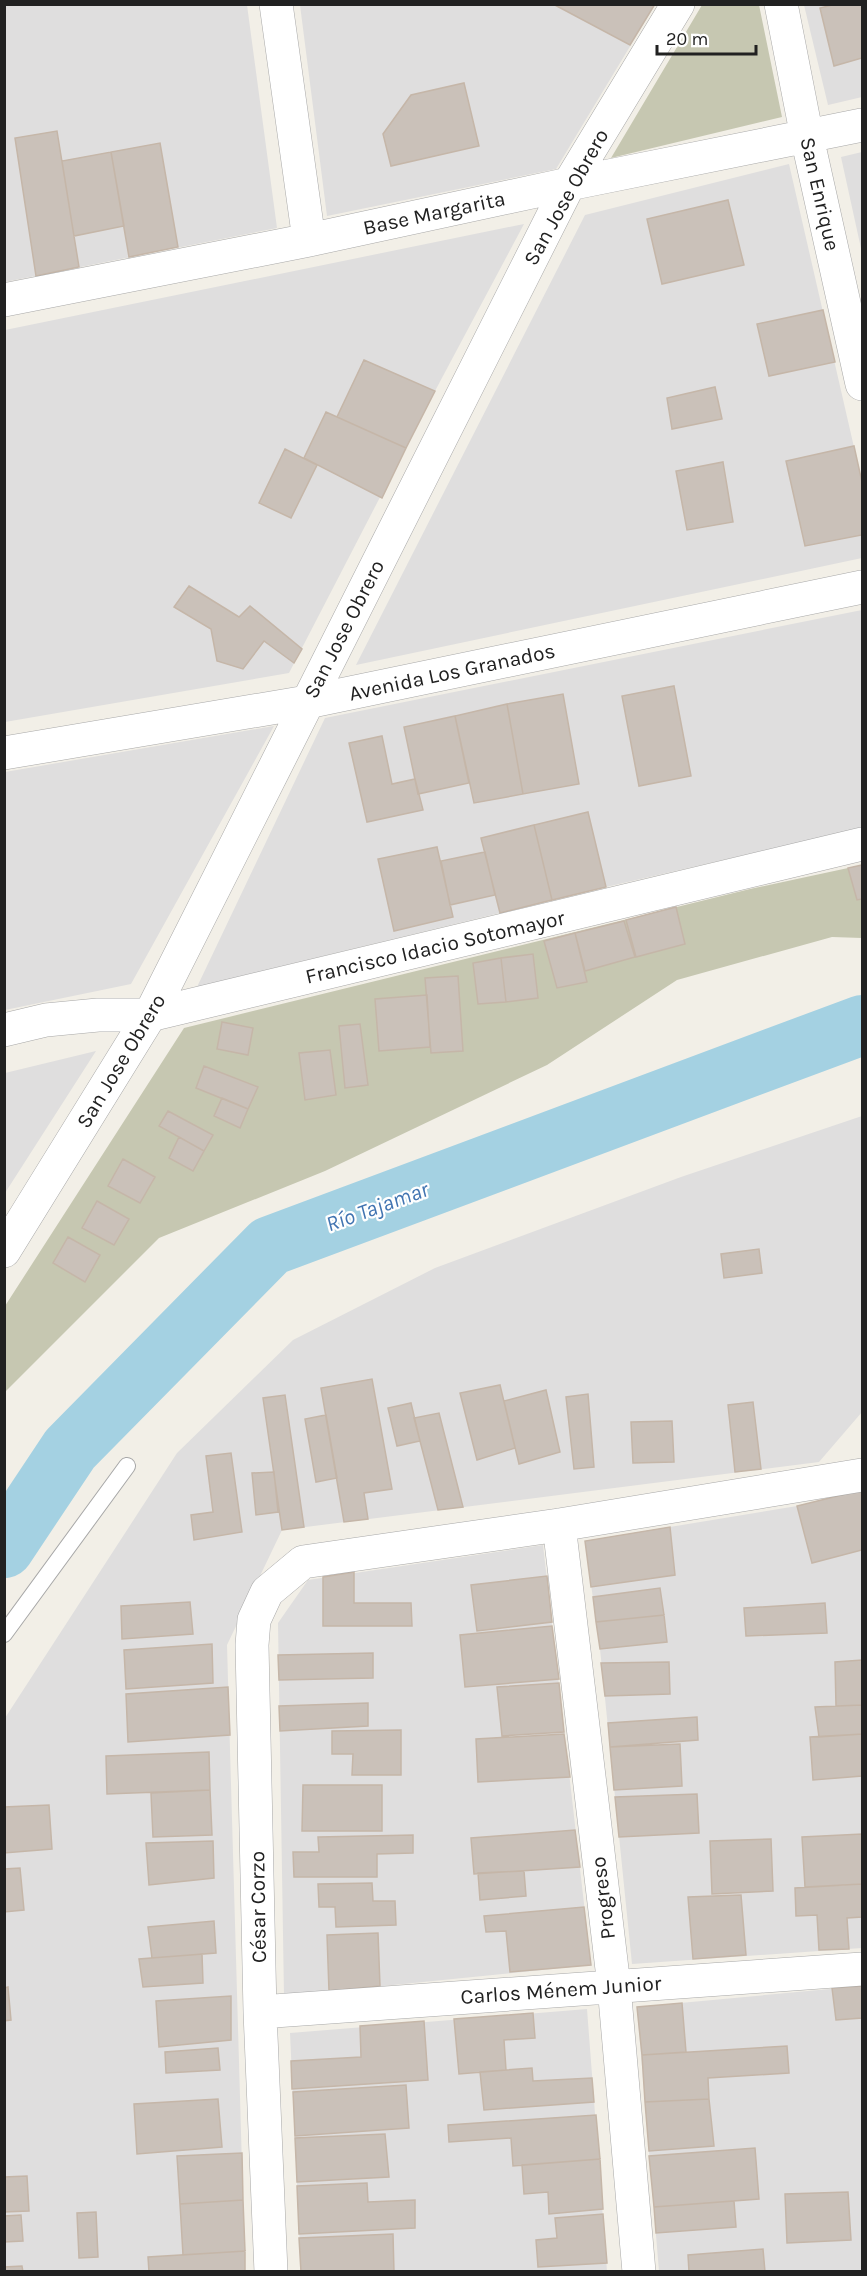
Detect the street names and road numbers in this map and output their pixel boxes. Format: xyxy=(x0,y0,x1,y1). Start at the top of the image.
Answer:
street label: San Jose Obrero xyxy=(519,125,613,269)
street label: San Enrique xyxy=(795,135,845,253)
street label: Base Margarita xyxy=(361,186,507,240)
street label: San Jose Obrero xyxy=(299,556,389,702)
street label: Avenida Los Granados xyxy=(347,638,557,706)
street label: Francisco Idacio Sotomayor xyxy=(303,905,567,989)
street label: San Jose Obrero xyxy=(72,990,170,1132)
street label: César Corzo xyxy=(245,1851,271,1963)
street label: Progreso xyxy=(586,1855,620,1941)
street label: Carlos Ménem Junior xyxy=(460,1971,663,2009)

